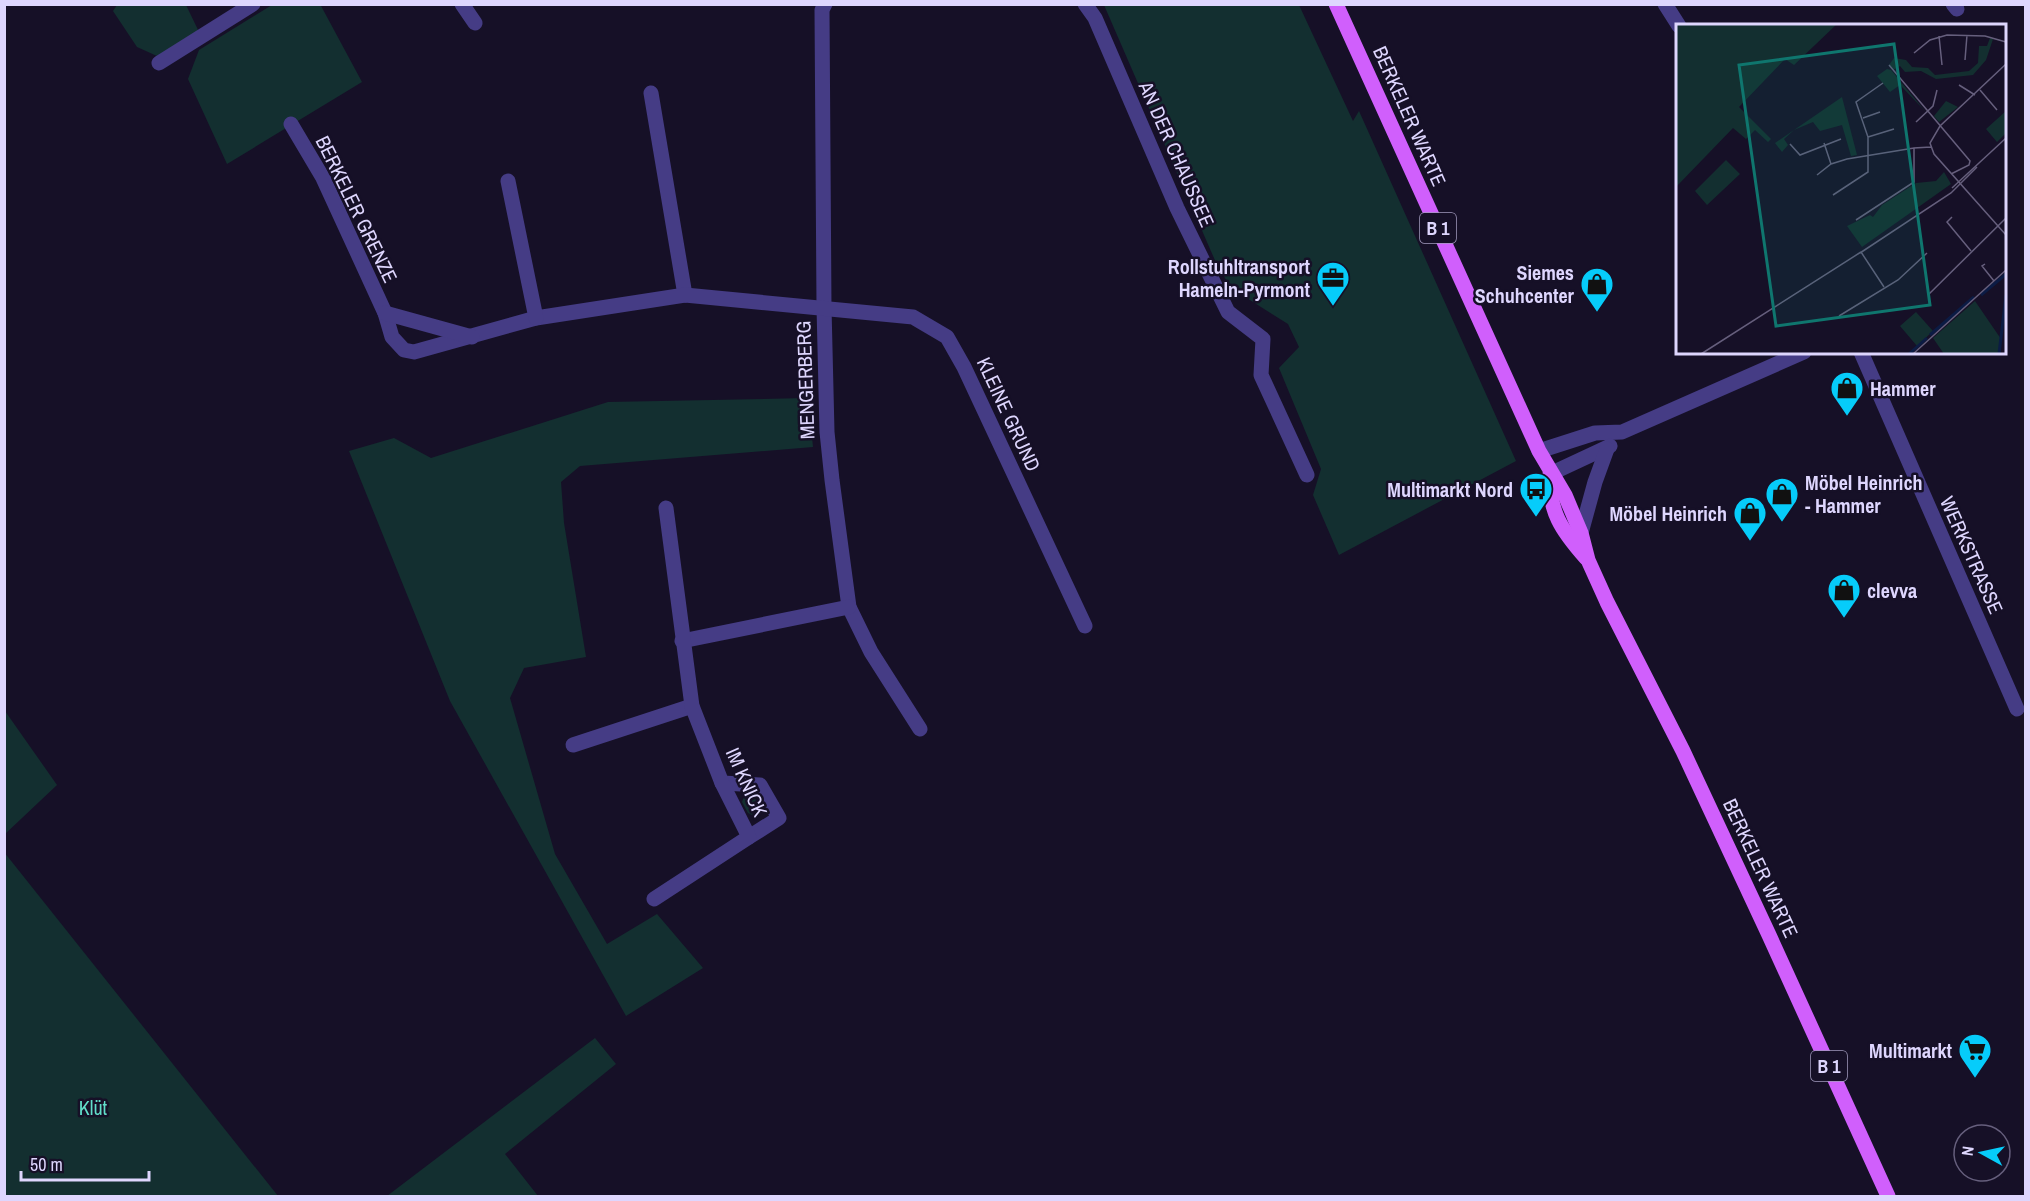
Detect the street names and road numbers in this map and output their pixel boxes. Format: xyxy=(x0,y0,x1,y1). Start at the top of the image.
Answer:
street label: BERKELER WARTE xyxy=(1367,42,1453,190)
street label: AN DER CHAUSSEE xyxy=(1132,76,1221,231)
street label: BERKELER GRENZE xyxy=(310,131,404,287)
road number: B 1 xyxy=(1420,213,1456,243)
street label: MENGERBERG xyxy=(789,320,821,440)
street label: KLEINE GRUND xyxy=(971,353,1047,475)
street label: WERKSTRASSE xyxy=(1934,492,2010,618)
street label: IM KNICK xyxy=(720,743,774,821)
street label: BERKELER WARTE xyxy=(1717,794,1805,942)
road number: B 1 xyxy=(1811,1051,1847,1081)

